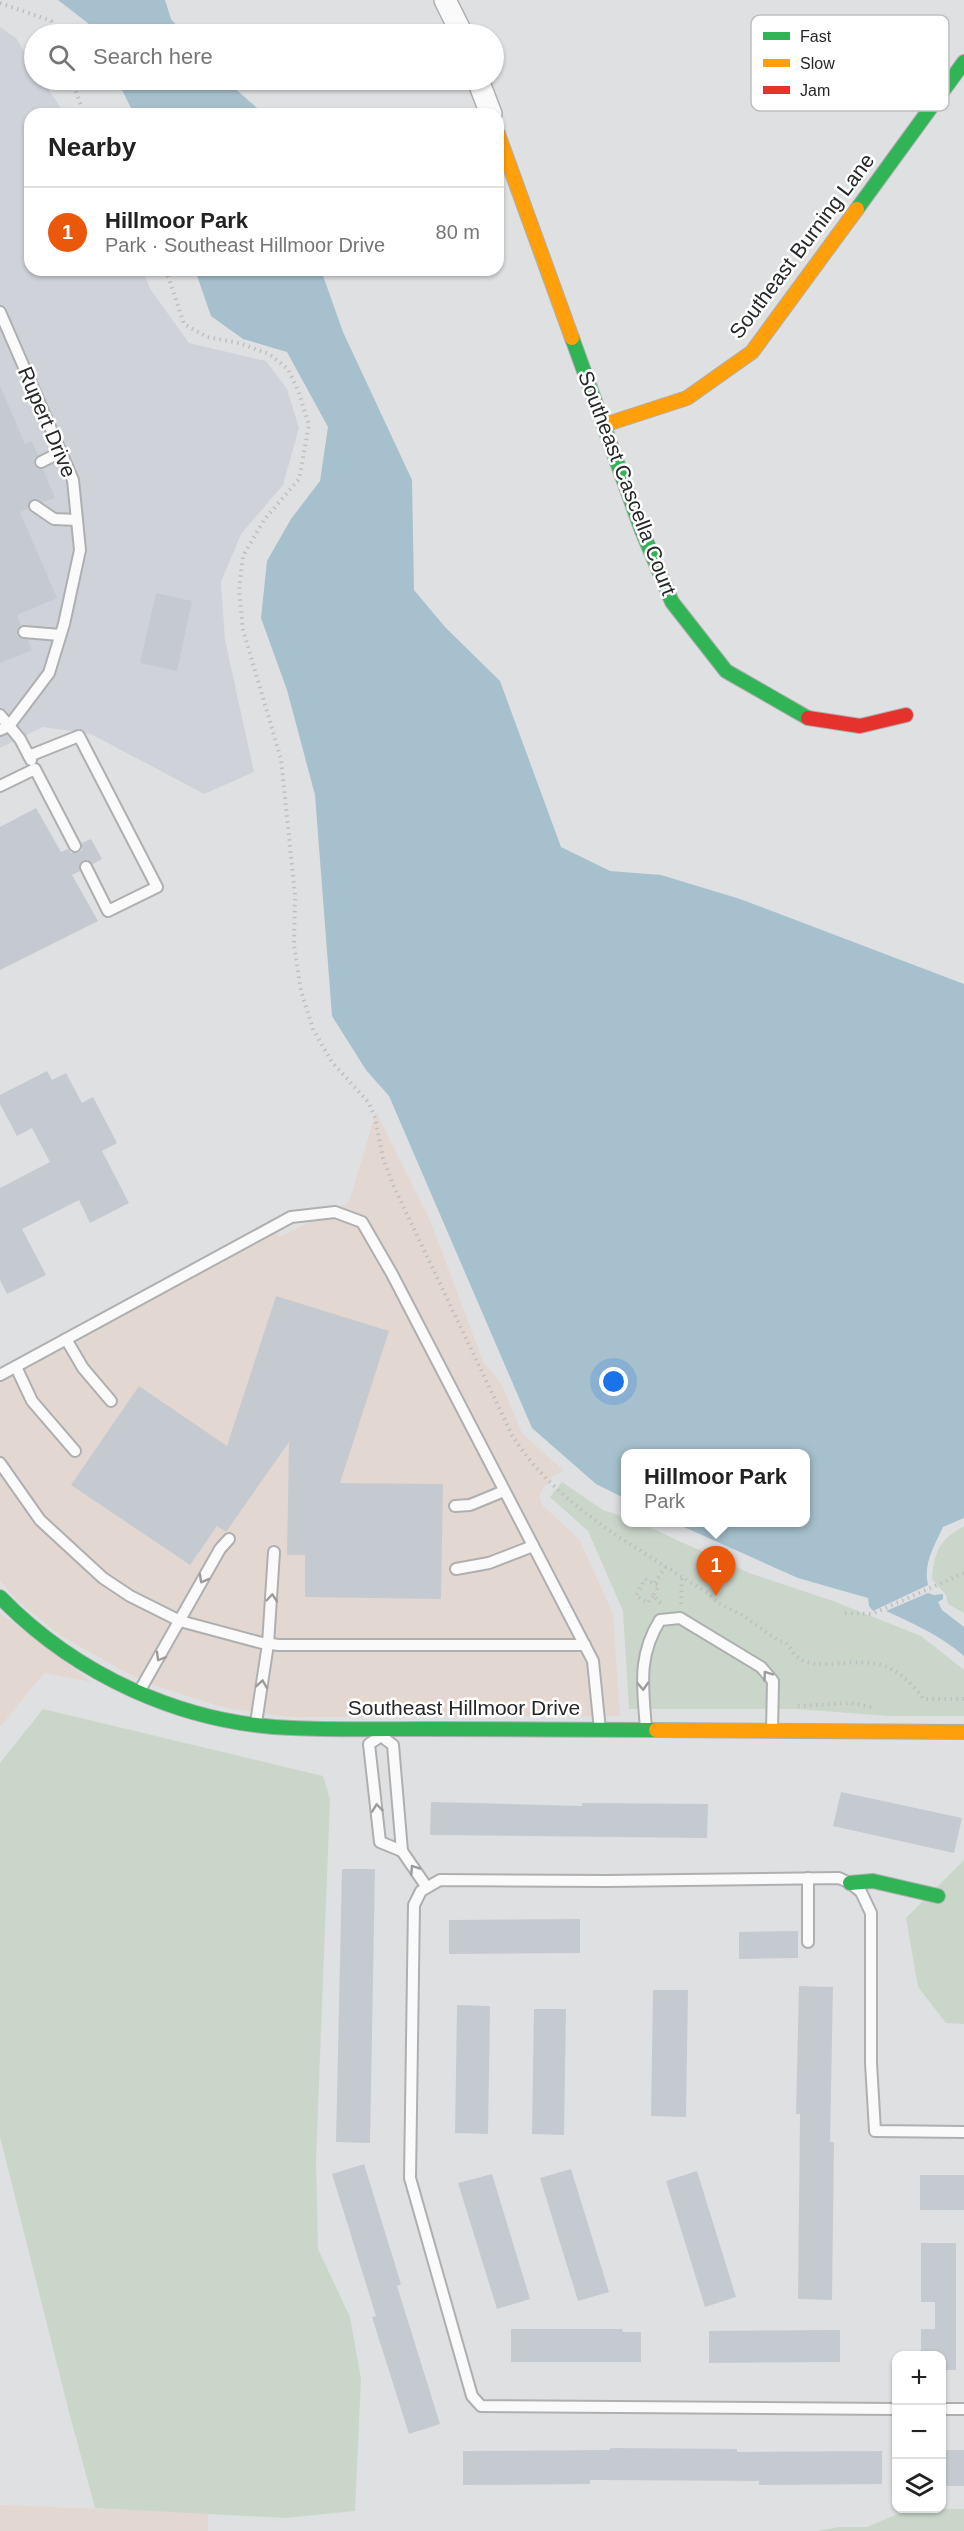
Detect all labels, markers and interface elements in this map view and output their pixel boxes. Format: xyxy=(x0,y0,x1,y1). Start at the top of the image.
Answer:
legend xyxy=(751,15,949,111)
search box xyxy=(24,24,504,90)
text: Fast xyxy=(800,28,832,45)
icon: search xyxy=(45,41,78,74)
text: Search here xyxy=(93,44,213,69)
text: Slow xyxy=(800,55,835,72)
text: Jam xyxy=(800,82,830,99)
text: Nearby xyxy=(48,132,136,162)
street label: Southeast Burning Lane xyxy=(725,149,879,343)
text: Hillmoor Park xyxy=(105,208,248,233)
text: 1 xyxy=(62,221,73,243)
text: 80 m xyxy=(436,221,480,243)
text: Park · Southeast Hillmoor Drive xyxy=(105,234,385,256)
street label: Rupert Drive xyxy=(14,363,81,481)
street label: Southeast Cascella Court xyxy=(574,368,681,598)
your location xyxy=(599,1367,628,1396)
popup xyxy=(621,1449,810,1527)
text: Hillmoor Park xyxy=(644,1464,787,1489)
text: Park xyxy=(644,1490,685,1512)
pin: 1 xyxy=(696,1546,736,1596)
one-way arrow xyxy=(199,1573,210,1584)
one-way arrow xyxy=(265,1593,278,1602)
one-way arrow xyxy=(155,1651,167,1661)
one-way arrow xyxy=(763,1671,774,1682)
one-way arrow xyxy=(255,1679,268,1689)
one-way arrow xyxy=(636,1682,649,1691)
street label: Southeast Hillmoor Drive xyxy=(348,1696,580,1719)
one-way arrow xyxy=(371,1803,383,1812)
one-way arrow xyxy=(410,1864,421,1875)
map controls xyxy=(892,2351,946,2513)
button: + xyxy=(892,2351,946,2405)
button: − xyxy=(892,2405,946,2459)
button: layers xyxy=(892,2459,946,2513)

